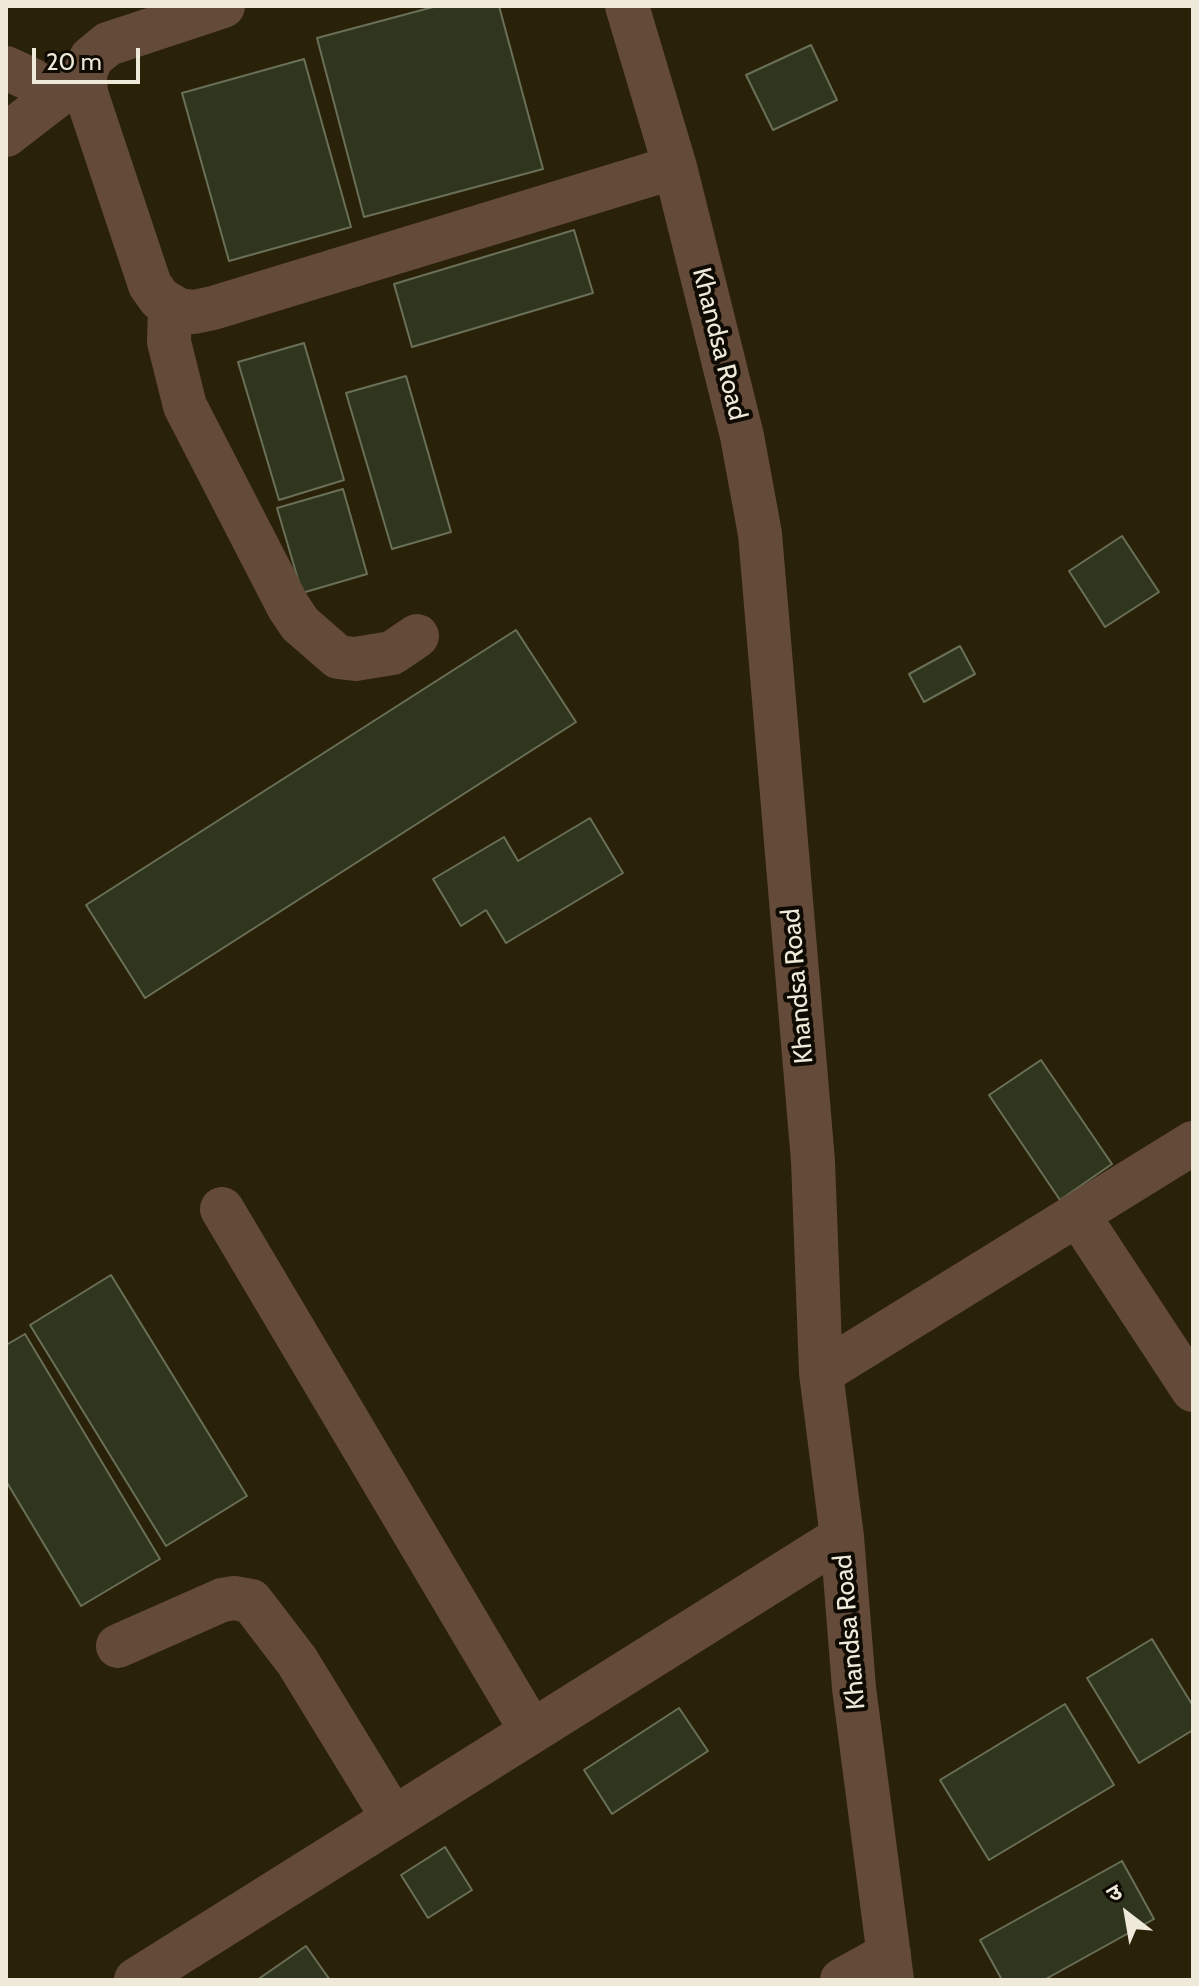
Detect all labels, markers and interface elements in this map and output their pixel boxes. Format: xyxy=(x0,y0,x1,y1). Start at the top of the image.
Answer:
scale bar xyxy=(36,32,144,82)
text: 20 m xyxy=(46,47,102,76)
street label: Khandsa Road xyxy=(685,265,753,423)
street label: Khandsa Road xyxy=(776,907,820,1065)
street label: Khandsa Road xyxy=(828,1553,872,1711)
north arrow xyxy=(1087,1874,1167,1954)
text: उ xyxy=(1102,1878,1127,1908)

